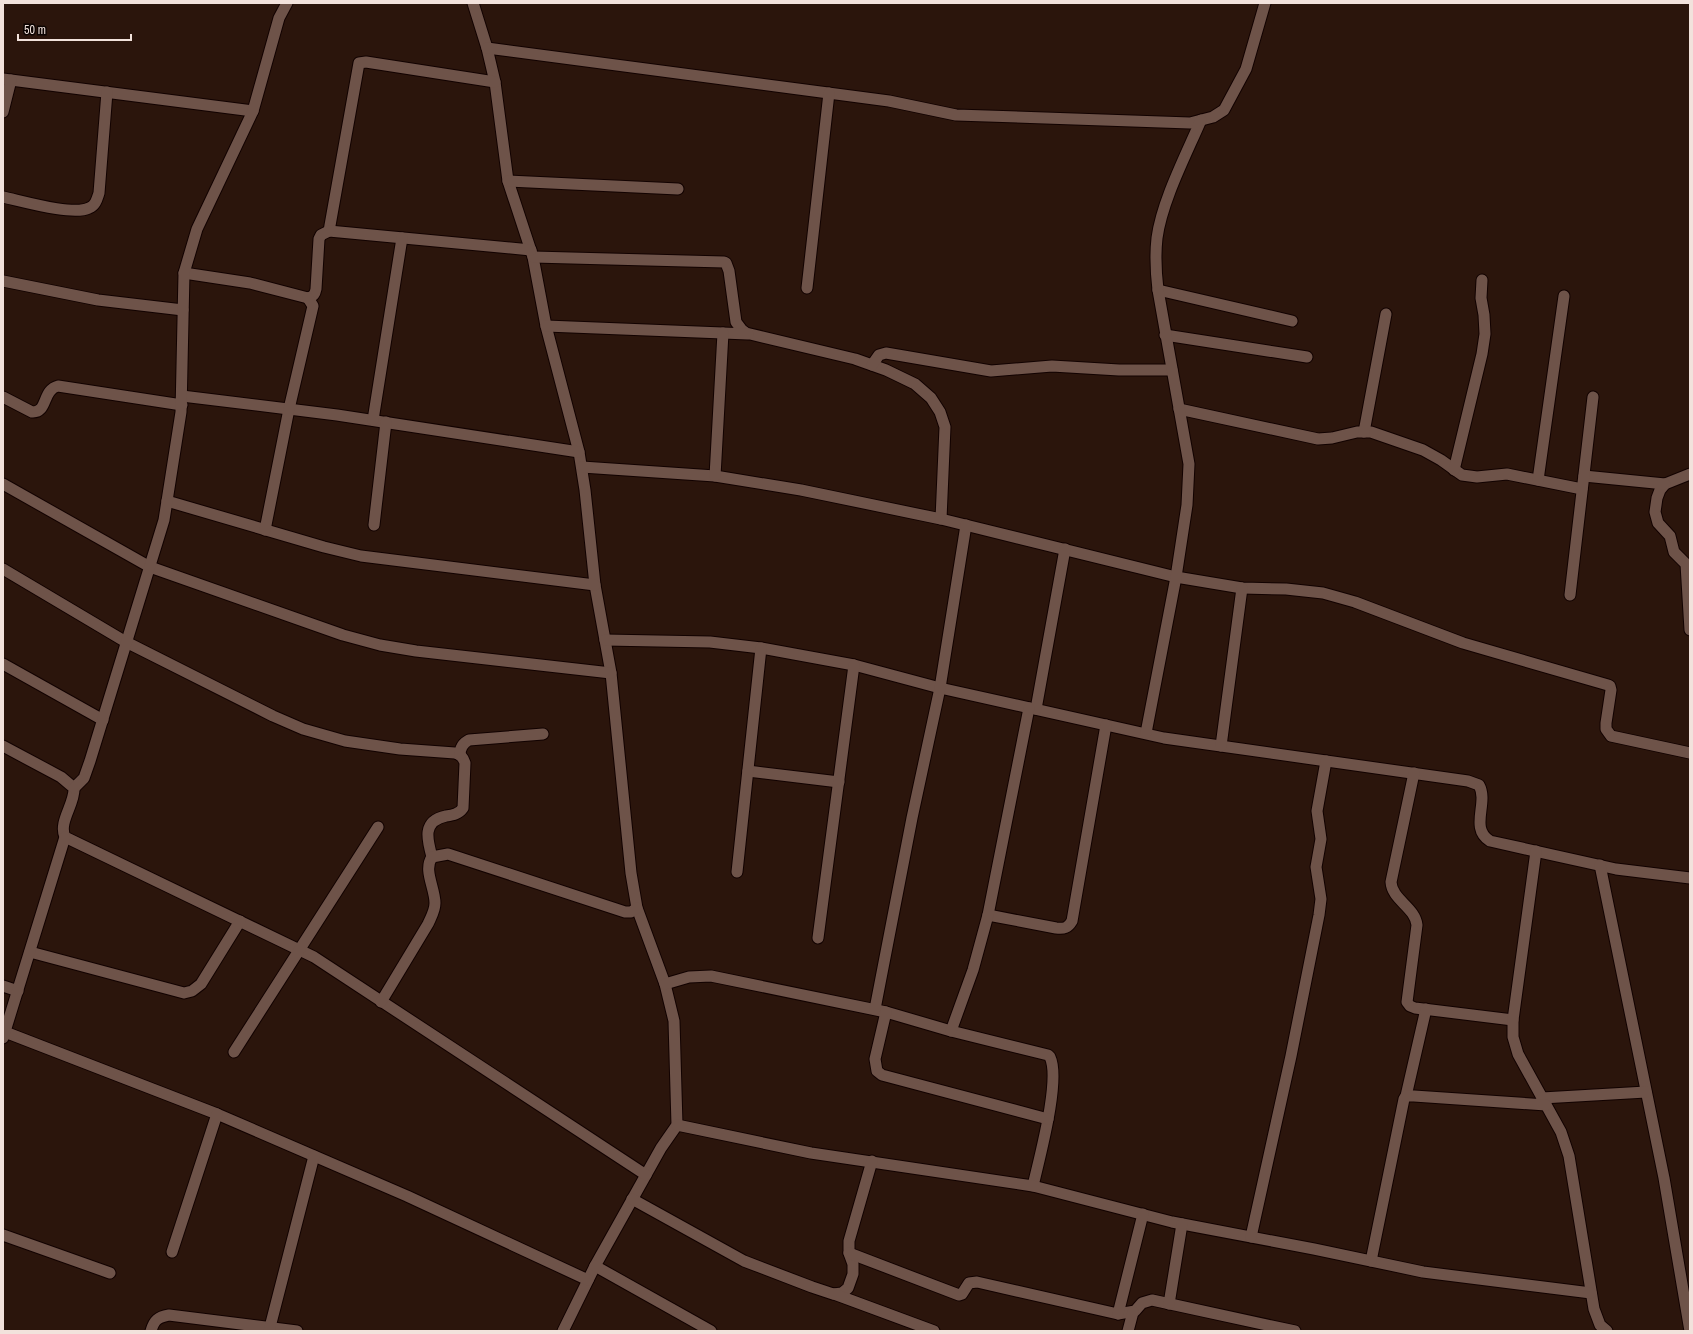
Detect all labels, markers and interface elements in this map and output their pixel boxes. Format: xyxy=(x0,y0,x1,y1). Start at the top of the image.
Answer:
scale bar xyxy=(18,16,131,42)
text: 50 m xyxy=(24,22,46,38)

